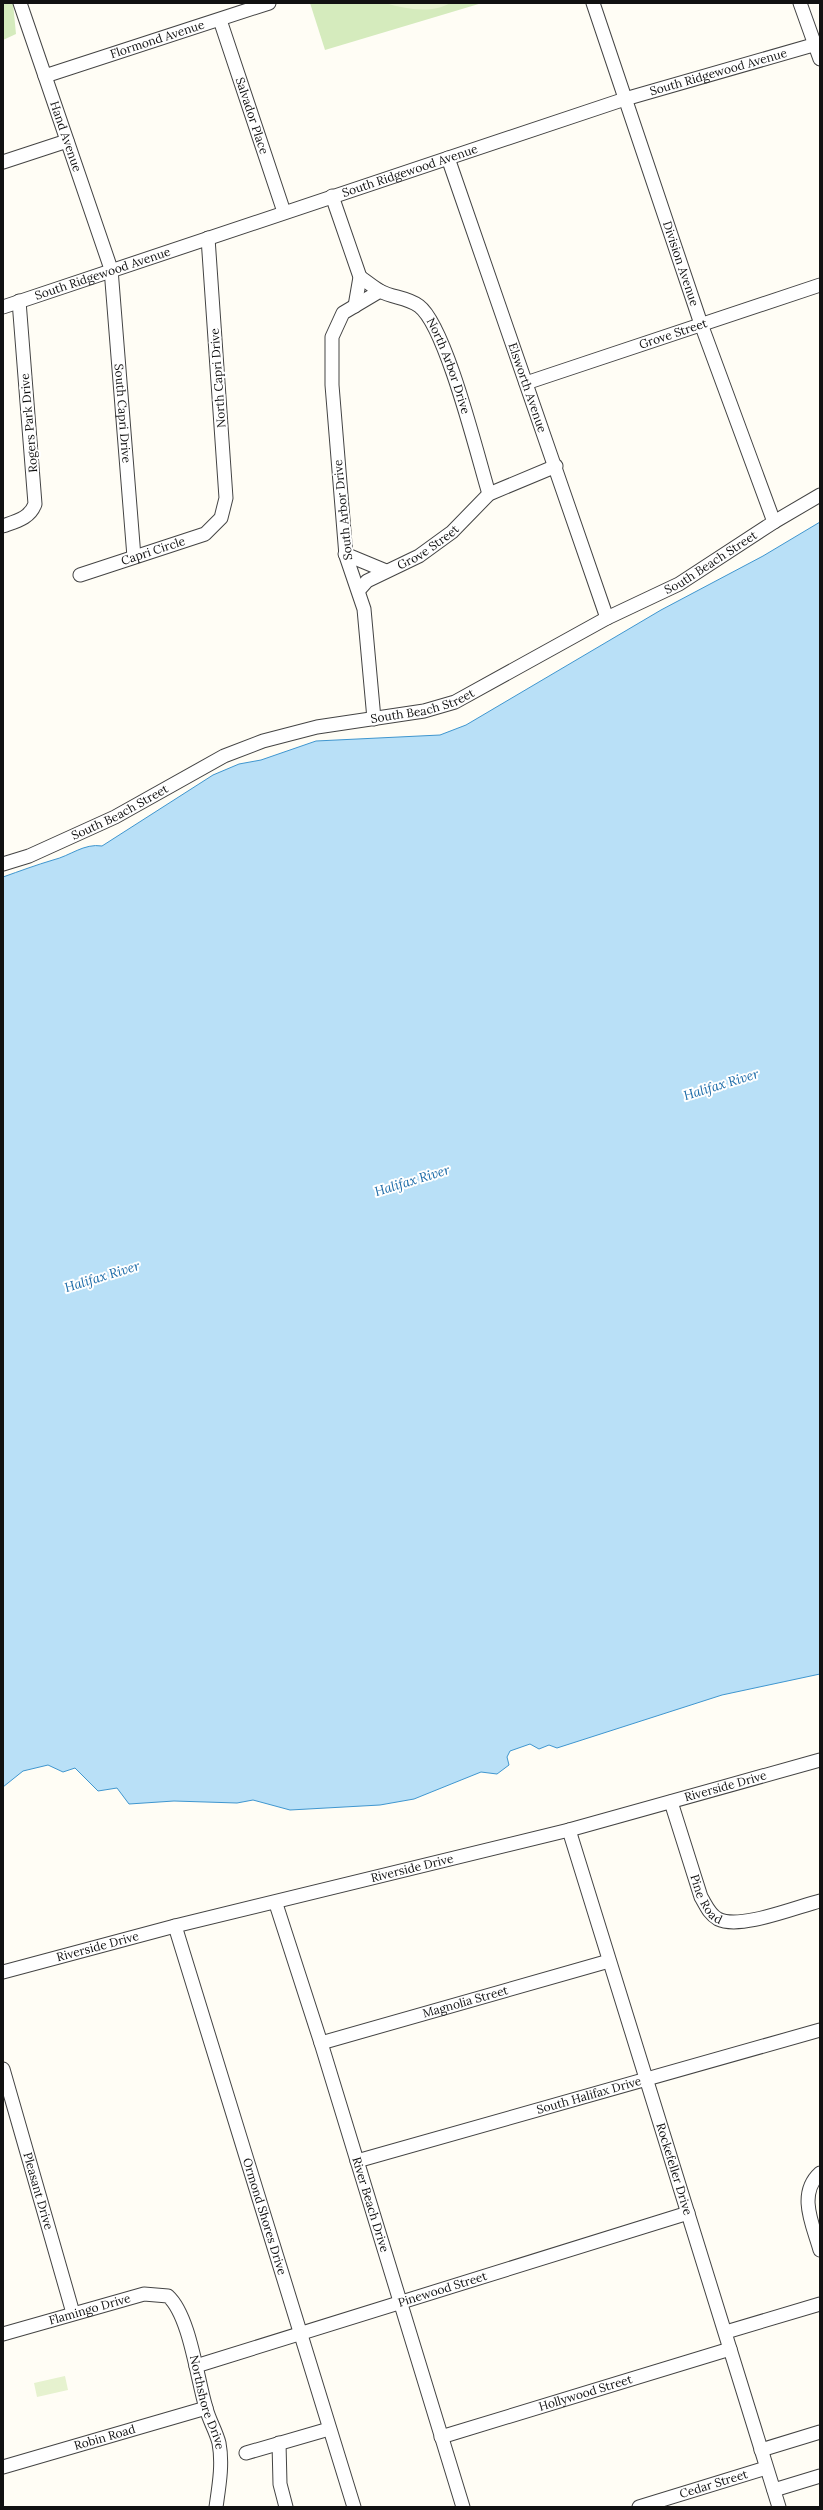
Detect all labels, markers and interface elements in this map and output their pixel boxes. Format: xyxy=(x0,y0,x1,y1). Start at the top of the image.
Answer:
street label: Flormond Avenue xyxy=(108,16,207,61)
street label: South Ridgewood Avenue xyxy=(648,45,789,98)
street label: Salvador Place xyxy=(233,75,272,157)
street label: Hand Avenue xyxy=(47,99,85,174)
street label: South Ridgewood Avenue xyxy=(340,141,480,200)
street label: Division Avenue xyxy=(660,219,703,309)
street label: South Ridgewood Avenue xyxy=(33,243,173,303)
street label: North Arbor Drive xyxy=(424,315,474,416)
street label: Grove Street xyxy=(637,315,709,352)
street label: North Capri Drive xyxy=(207,327,228,428)
street label: Elsworth Avenue xyxy=(505,341,550,435)
street label: South Capri Drive xyxy=(112,363,135,464)
street label: Rogers Park Drive xyxy=(17,372,40,473)
street label: South Arbor Drive xyxy=(330,459,355,561)
street label: Grove Street xyxy=(395,521,462,572)
street label: South Beach Street xyxy=(662,527,760,597)
street label: Capri Circle xyxy=(119,533,187,568)
street label: South Beach Street xyxy=(370,685,477,726)
street label: South Beach Street xyxy=(69,781,171,843)
water label: Halifax River xyxy=(681,1065,761,1104)
water label: Halifax River xyxy=(372,1161,452,1200)
water label: Halifax River xyxy=(62,1257,142,1296)
street label: Riverside Drive xyxy=(683,1767,769,1804)
street label: Riverside Drive xyxy=(369,1850,455,1885)
street label: Pine Road xyxy=(687,1872,725,1927)
street label: Riverside Drive xyxy=(55,1928,141,1964)
street label: Magnolia Street xyxy=(421,1982,510,2021)
street label: South Halifax Drive xyxy=(535,2073,643,2117)
street label: Rockefeller Drive xyxy=(653,2121,696,2217)
street label: Pleasant Drive xyxy=(20,2150,57,2232)
street label: River Beach Drive xyxy=(349,2155,393,2254)
street label: Ormond Shores Drive xyxy=(240,2156,290,2277)
street label: Pinewood Street xyxy=(396,2268,489,2310)
street label: Flamingo Drive xyxy=(47,2290,133,2328)
street label: Northshore Drive xyxy=(187,2354,228,2451)
street label: Hollywood Street xyxy=(537,2371,634,2414)
street label: Robin Road xyxy=(72,2421,137,2453)
street label: Cedar Street xyxy=(677,2466,750,2501)

